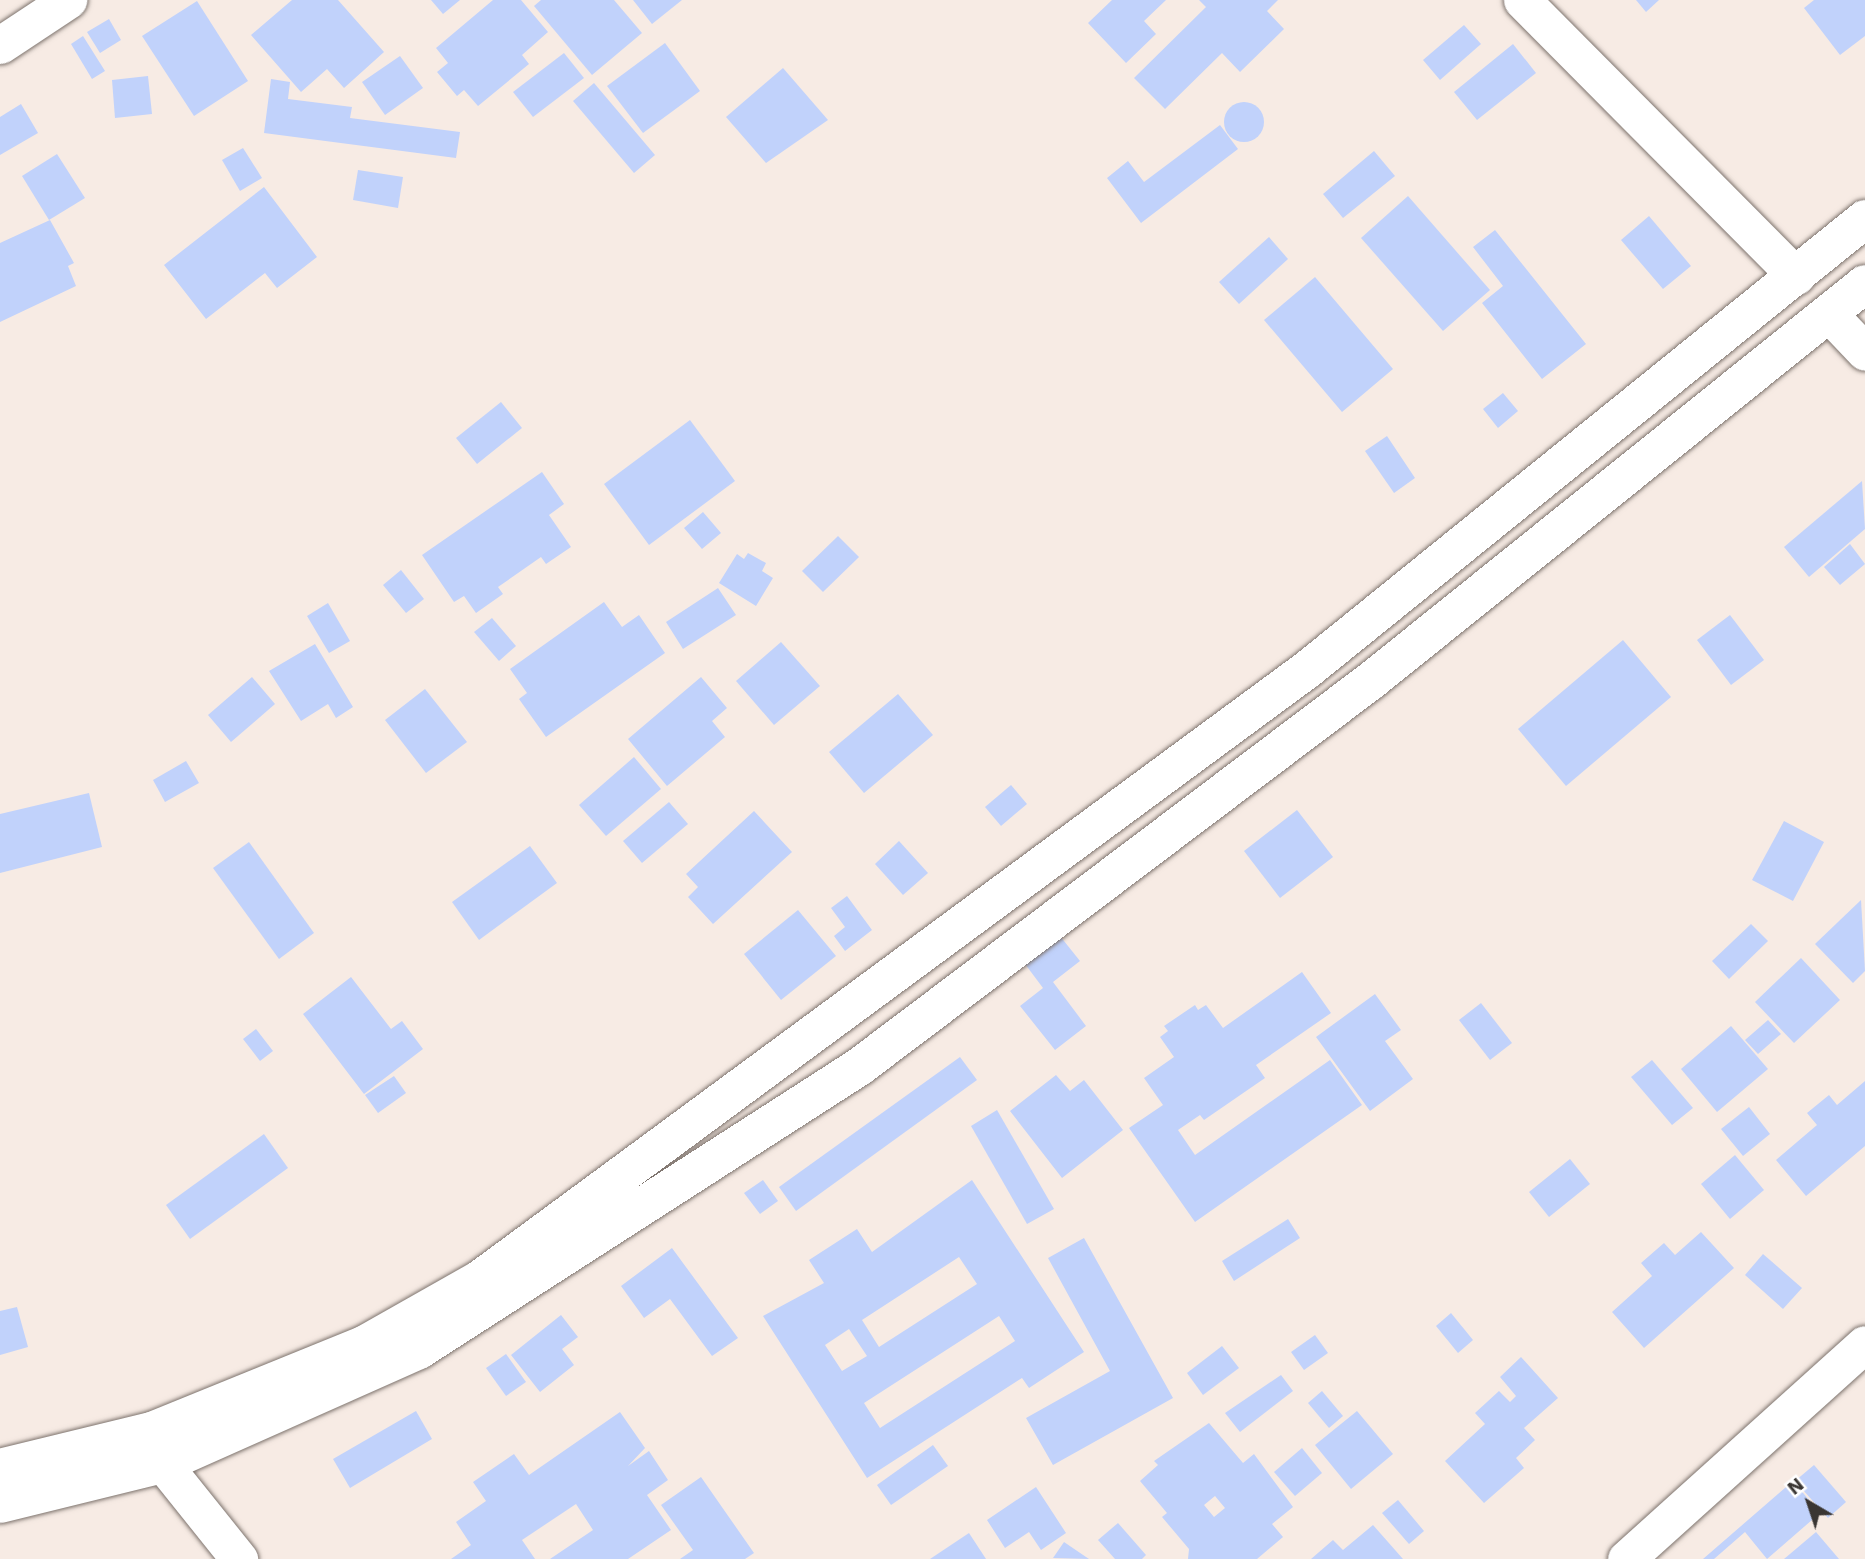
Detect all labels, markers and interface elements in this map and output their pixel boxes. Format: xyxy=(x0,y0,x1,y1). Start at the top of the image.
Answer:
north arrow xyxy=(1774,1468,1844,1538)
text: N xyxy=(1783,1473,1808,1500)

